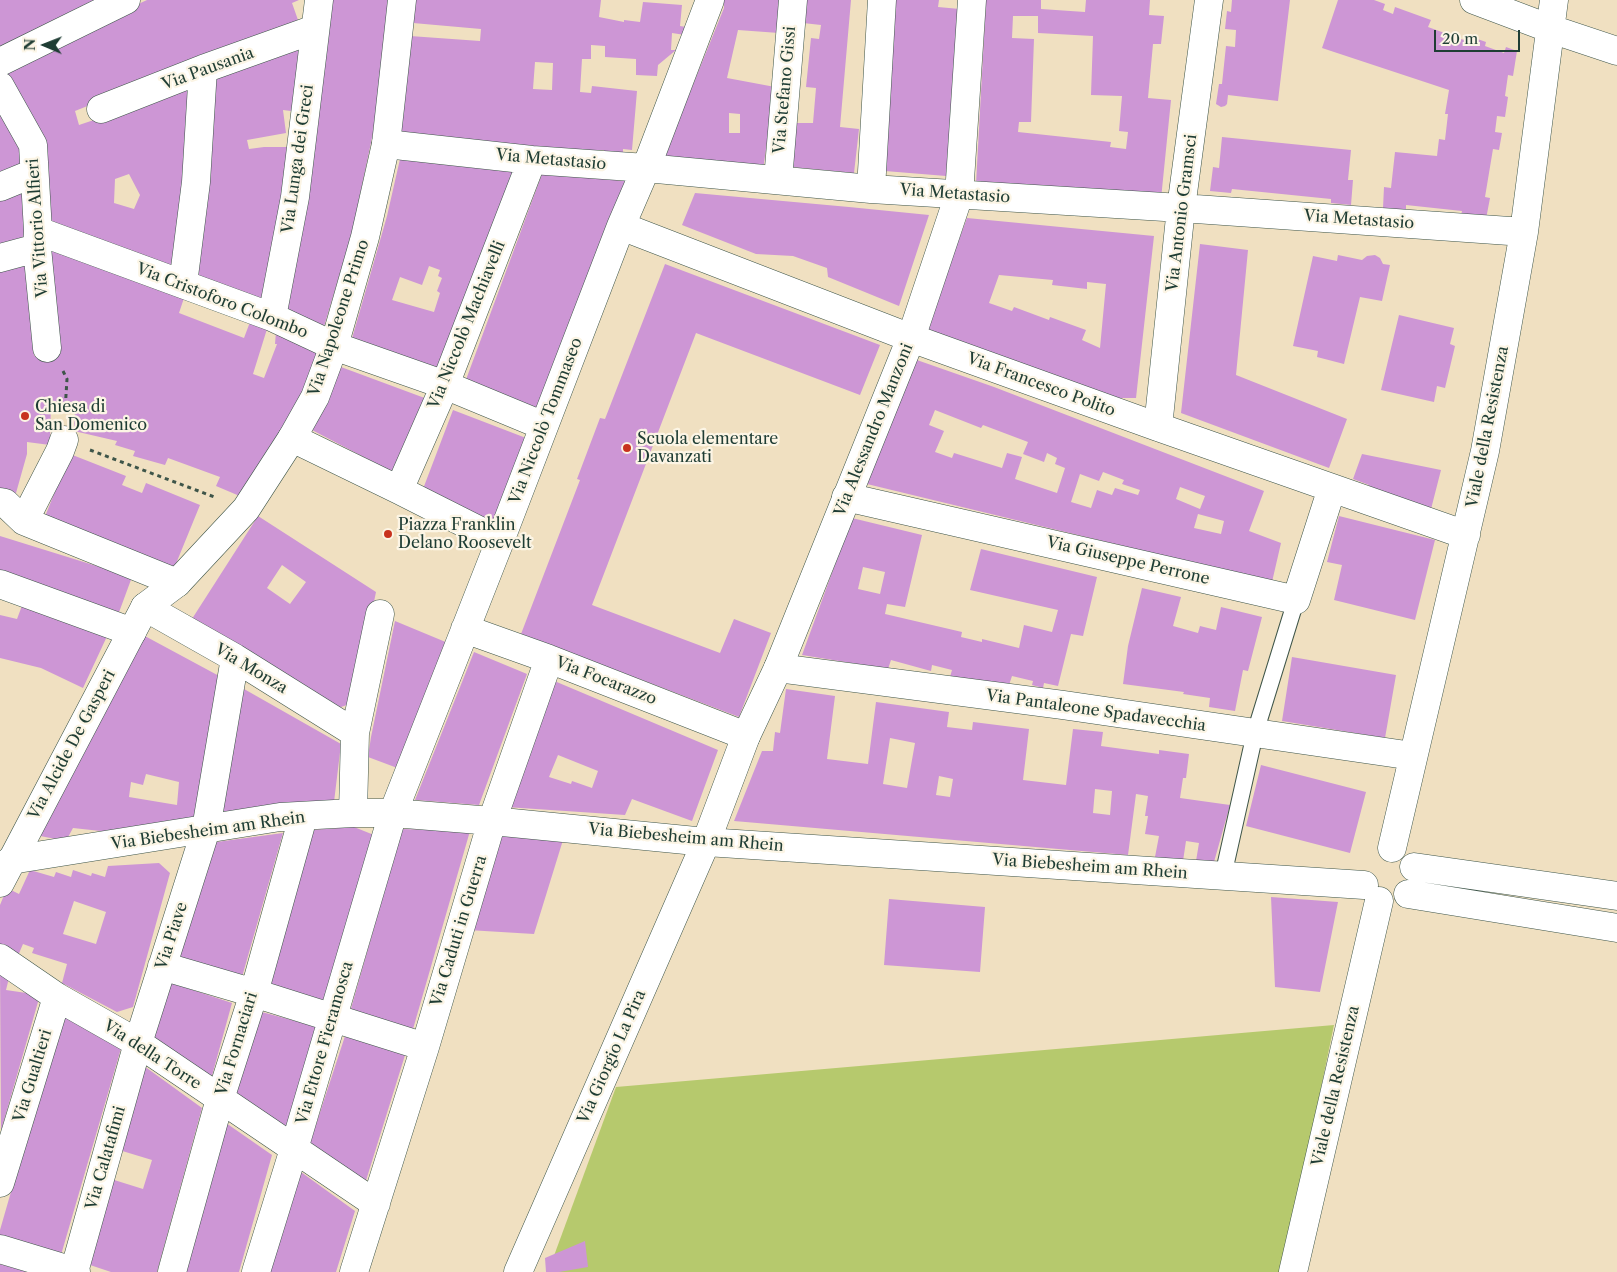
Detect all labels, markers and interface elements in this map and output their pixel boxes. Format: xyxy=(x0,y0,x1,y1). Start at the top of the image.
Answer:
north arrow xyxy=(20,20,70,70)
scale bar xyxy=(1437,20,1523,52)
street label: Via Stefano Gissi xyxy=(770,25,800,155)
text: 20 m xyxy=(1442,29,1478,48)
text: N xyxy=(21,39,39,51)
street label: Via Pausania xyxy=(159,43,257,95)
street label: Via Lunga dei Greci xyxy=(278,83,318,235)
street label: Via Antonio Gramsci xyxy=(1163,133,1201,293)
street label: Via Metastasio xyxy=(495,146,607,174)
street label: Via Vittorio Alfieri xyxy=(24,158,52,298)
street label: Via Metastasio xyxy=(899,181,1011,207)
street label: Via Metastasio xyxy=(1303,207,1415,233)
street label: Via Napoleone Primo xyxy=(305,237,373,399)
street label: Via Niccolò Machiavelli xyxy=(424,238,510,412)
street label: Via Cristoforo Colombo xyxy=(133,259,311,343)
street label: Via Niccolò Tommaseo xyxy=(505,335,587,507)
street label: Via Alessandro Manzoni xyxy=(830,341,918,519)
street label: Viale della Resistenza xyxy=(1463,345,1513,509)
street label: Via Francesco Polito xyxy=(964,349,1118,421)
place label: Chiesa di San Domenico xyxy=(35,397,147,435)
marker: Chiesa di San Domenico xyxy=(19,410,31,422)
place label: Scuola elementare Davanzati xyxy=(637,429,778,467)
marker: Scuola elementare Davanzati xyxy=(621,442,633,454)
place label: Piazza Franklin Delano Roosevelt xyxy=(398,515,532,553)
marker: Piazza Franklin Delano Roosevelt xyxy=(382,528,394,540)
street label: Via Giuseppe Perrone xyxy=(1045,533,1211,589)
street label: Via Monza xyxy=(211,640,291,698)
street label: Via Focarazzo xyxy=(553,653,659,709)
street label: Via Alcide De Gasperi xyxy=(24,667,120,823)
street label: Via Pantaleone Spadavecchia xyxy=(985,686,1207,736)
street label: Via Biebesheim am Rhein xyxy=(110,808,306,854)
street label: Via Biebesheim am Rhein xyxy=(588,820,784,856)
street label: Via Biebesheim am Rhein xyxy=(992,851,1188,883)
street label: Via Caduti in Guerra xyxy=(427,853,491,1009)
street label: Via Piave xyxy=(152,900,192,972)
street label: Via Ettore Fieramosca xyxy=(293,959,357,1127)
street label: Via Giorgio La Pira xyxy=(574,987,650,1127)
street label: Via Fornaciari xyxy=(212,990,262,1098)
street label: Viale della Resistenza xyxy=(1308,1004,1364,1168)
street label: Via della Torre xyxy=(100,1016,204,1094)
street label: Via Gualtieri xyxy=(10,1027,56,1125)
street label: Via Calatafimi xyxy=(82,1104,130,1212)

